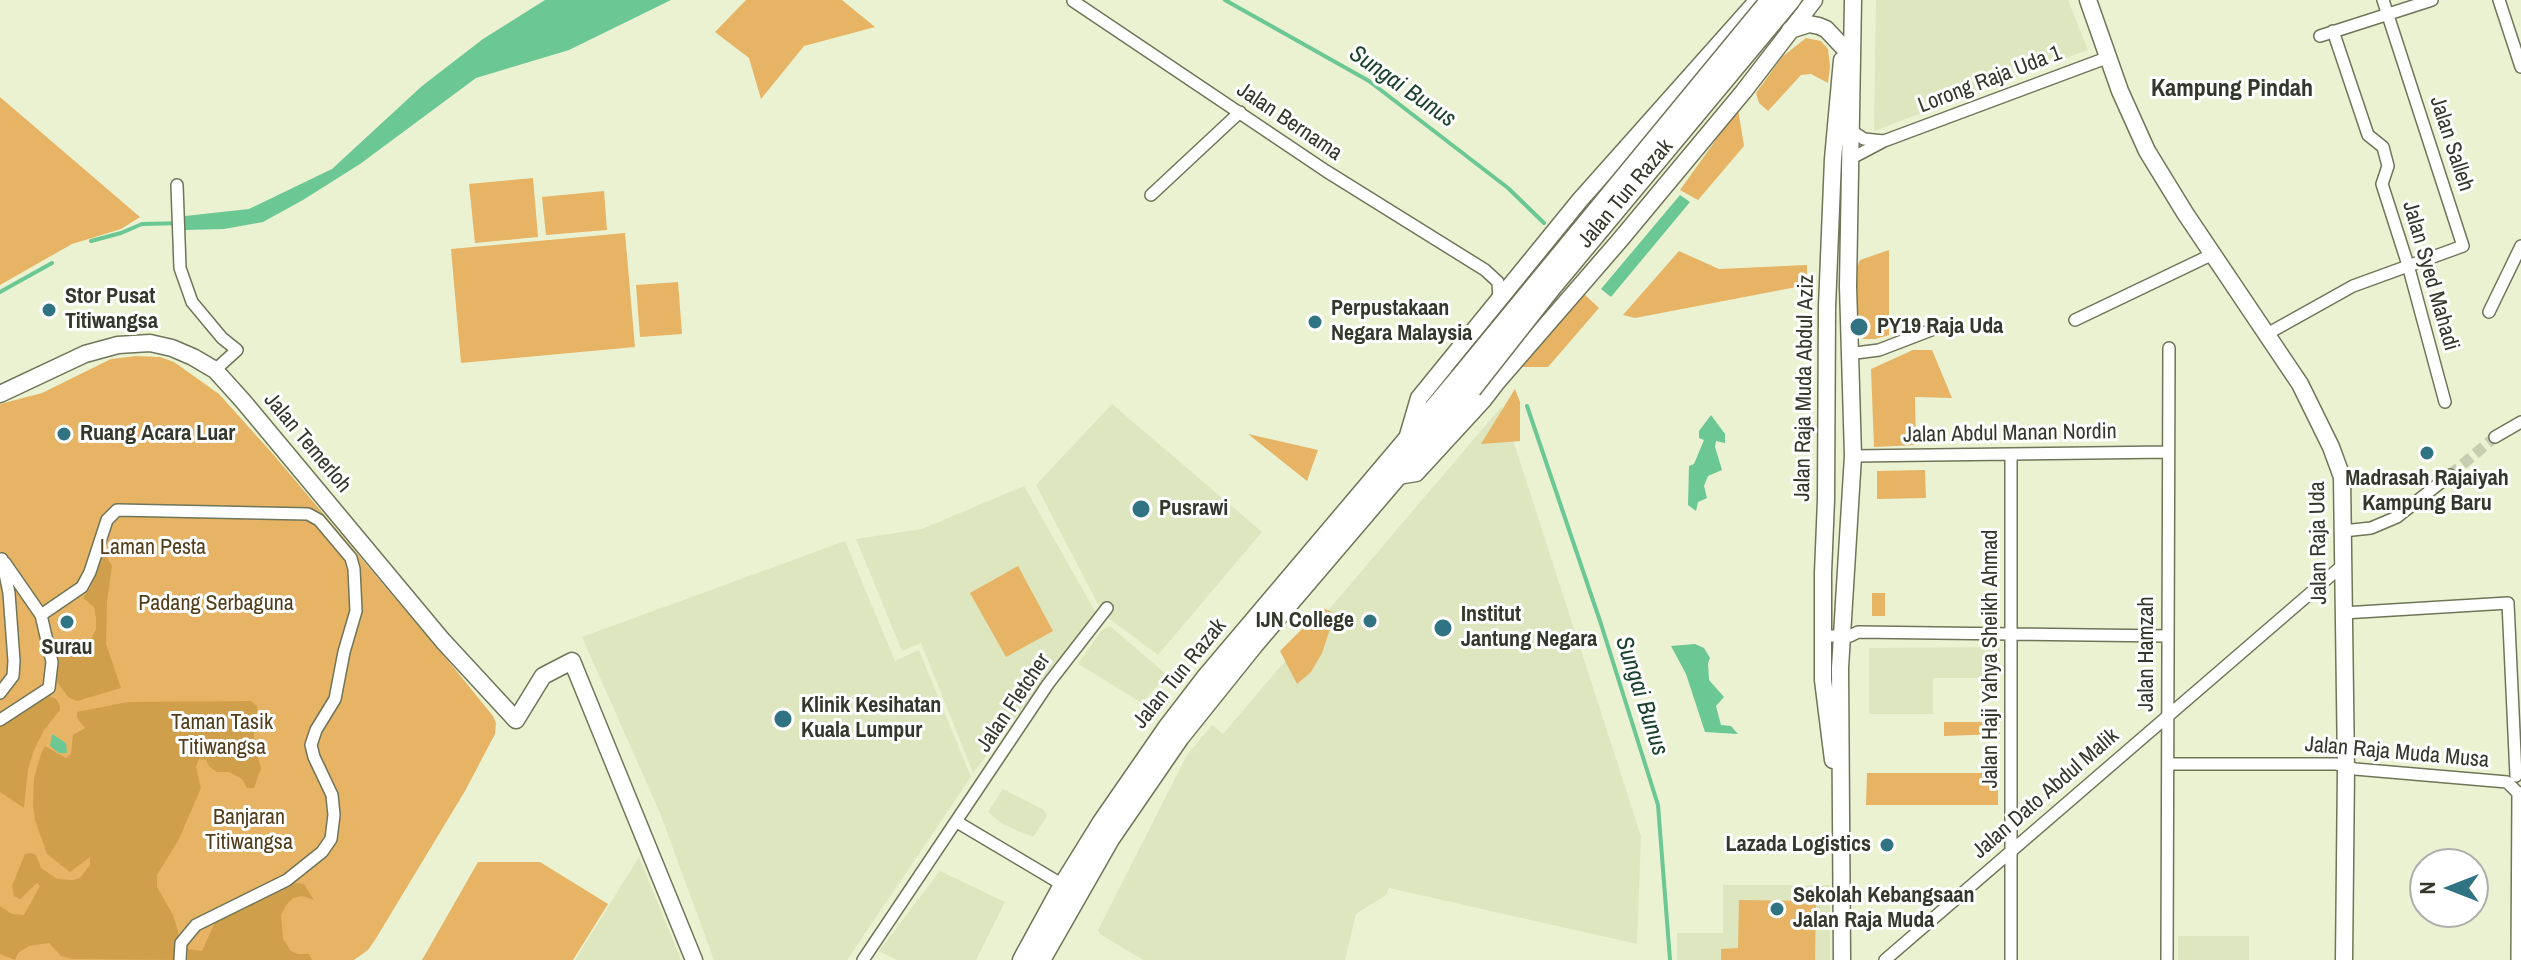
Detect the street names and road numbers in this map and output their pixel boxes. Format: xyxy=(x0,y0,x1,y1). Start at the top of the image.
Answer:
street label: Lorong Raja Uda 1 xyxy=(1915,41,2065,119)
street label: Jalan Bernama xyxy=(1231,77,1347,167)
street label: Jalan Salleh xyxy=(2423,93,2479,195)
street label: Jalan Tun Razak xyxy=(1573,134,1679,254)
street label: Jalan Syed Mahadi xyxy=(2396,198,2464,354)
street label: Jalan Raja Muda Abdul Aziz xyxy=(1790,274,1820,502)
street label: Jalan Temerloh xyxy=(258,388,356,498)
street label: Jalan Abdul Manan Nordin xyxy=(1903,419,2117,449)
street label: Jalan Raja Uda xyxy=(2305,481,2333,605)
street label: Jalan Haji Yahya Sheikh Ahmad xyxy=(1978,530,2004,788)
street label: Jalan Hamzah xyxy=(2134,596,2160,712)
street label: Jalan Tun Razak xyxy=(1128,614,1232,734)
street label: Jalan Fletcher xyxy=(971,649,1057,757)
street label: Jalan Dato Abdul Malik xyxy=(1967,723,2125,865)
street label: Jalan Raja Muda Musa xyxy=(2304,732,2490,774)

